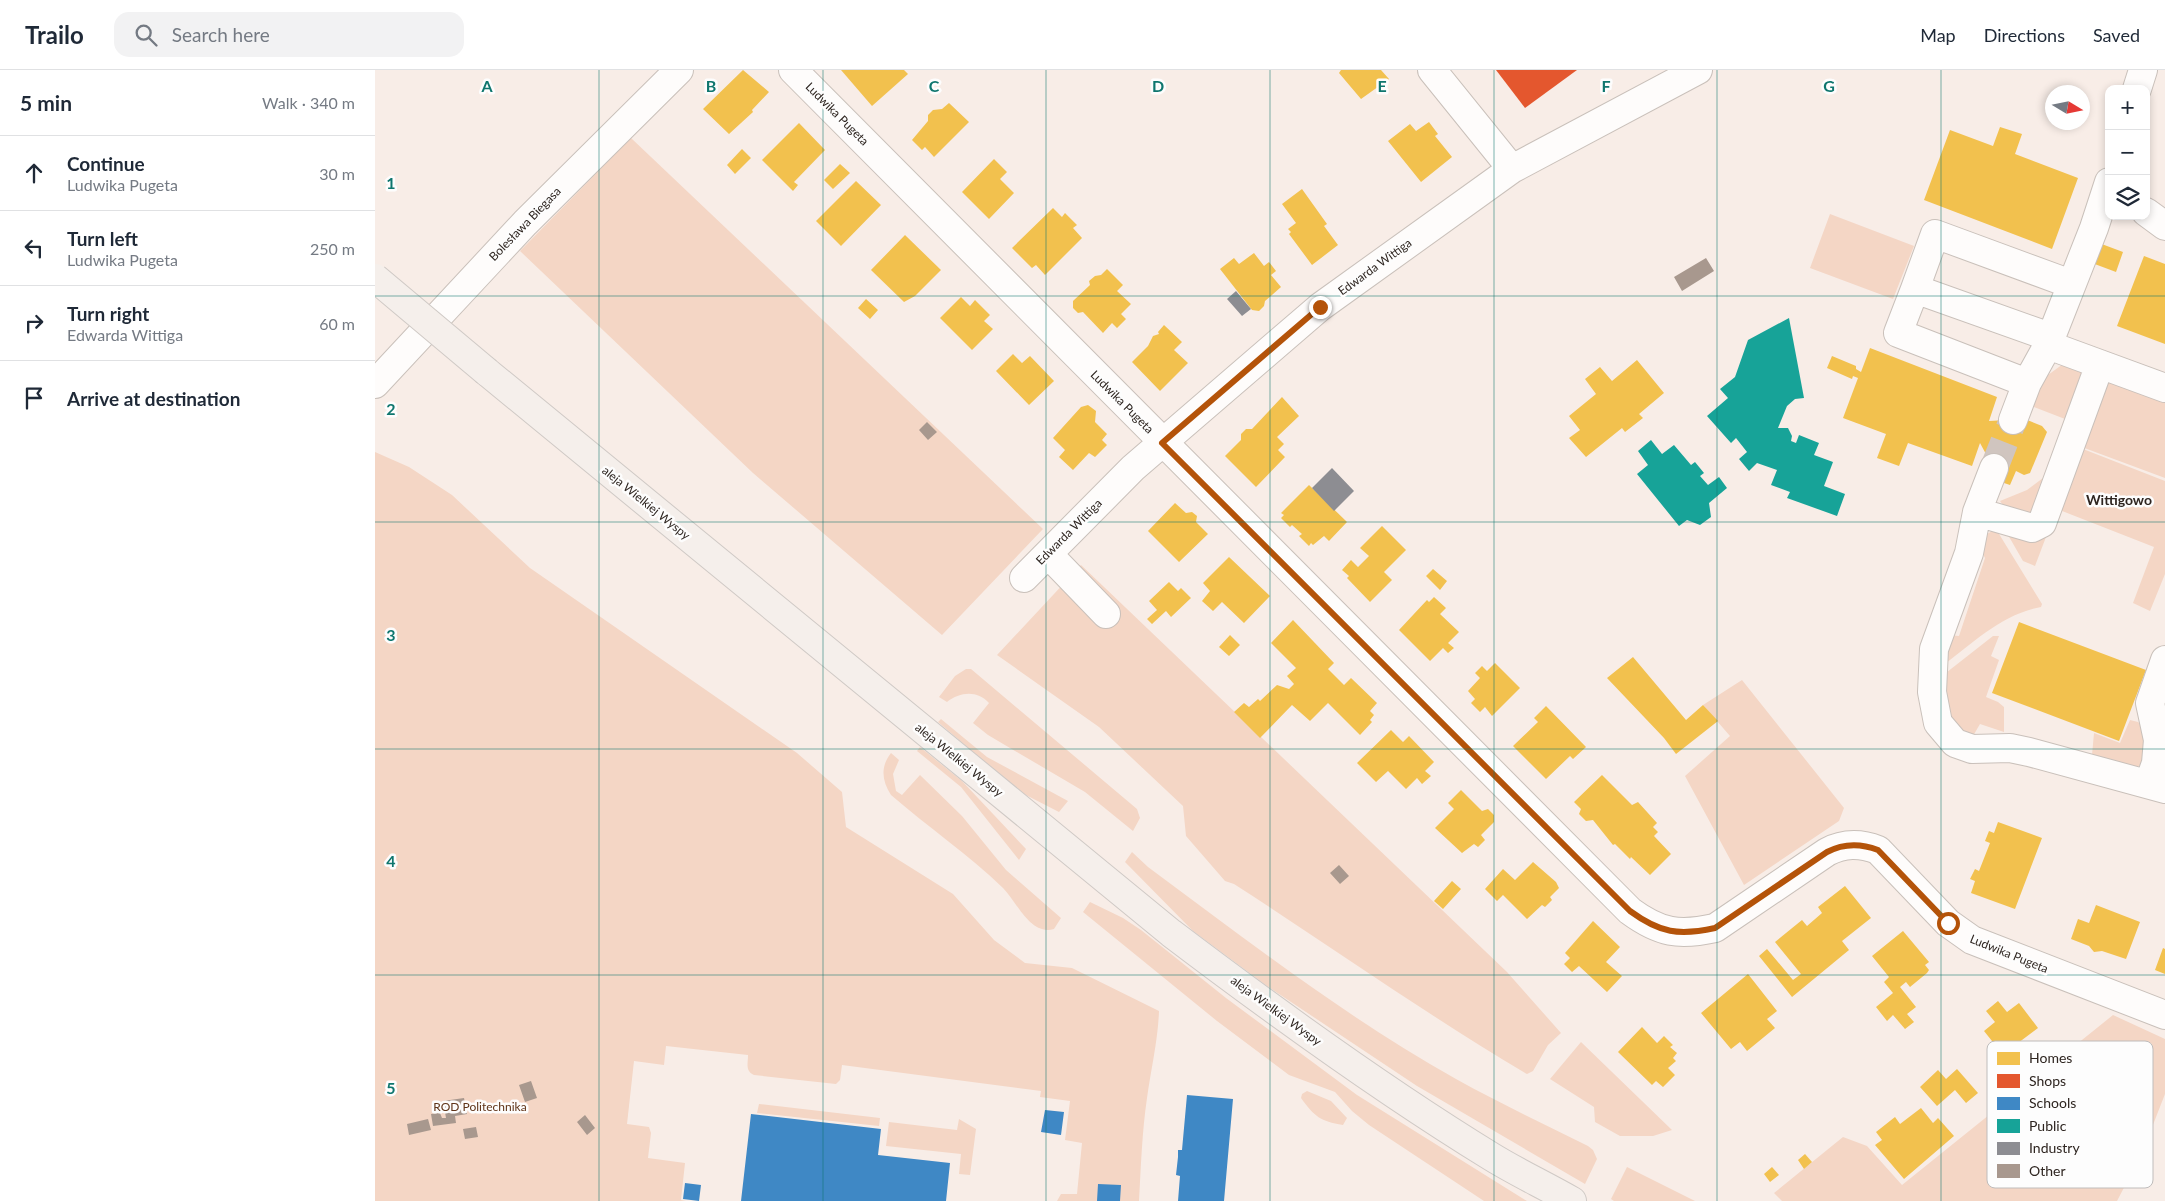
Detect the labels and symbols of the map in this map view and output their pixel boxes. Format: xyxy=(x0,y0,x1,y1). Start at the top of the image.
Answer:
text: A xyxy=(480,76,493,95)
text: B xyxy=(706,76,716,95)
text: C xyxy=(929,76,940,95)
text: D xyxy=(1152,76,1164,95)
text: E xyxy=(1377,76,1387,95)
text: F xyxy=(1601,76,1611,95)
text: G xyxy=(1823,76,1835,95)
street label: Ludwika Pugeta xyxy=(803,79,872,148)
north arrow xyxy=(2045,85,2090,130)
text: 1 xyxy=(386,173,396,192)
street label: Bolesława Biegasa xyxy=(486,184,564,264)
street label: Edwarda Wittiga xyxy=(1335,235,1414,298)
route end xyxy=(1309,296,1332,319)
street label: Ludwika Pugeta xyxy=(1088,367,1157,436)
text: 2 xyxy=(386,399,396,418)
street label: aleja Wielkiej Wyspy xyxy=(599,463,694,543)
district label: Wittigowo xyxy=(2086,491,2152,508)
street label: Edwarda Wittiga xyxy=(1033,496,1105,568)
text: 3 xyxy=(386,625,396,644)
street label: aleja Wielkiej Wyspy xyxy=(912,720,1007,800)
text: 4 xyxy=(386,851,396,870)
route start xyxy=(1937,912,1960,935)
street label: Ludwika Pugeta xyxy=(1968,931,2051,976)
street label: aleja Wielkiej Wyspy xyxy=(1228,973,1325,1049)
legend xyxy=(1987,1041,2153,1188)
text: Homes xyxy=(2029,1049,2072,1066)
text: Shops xyxy=(2029,1072,2066,1089)
text: 5 xyxy=(386,1078,396,1097)
text: Schools xyxy=(2029,1094,2076,1111)
park label: ROD Politechnika xyxy=(433,1099,527,1114)
text: Public xyxy=(2029,1117,2067,1134)
text: Industry xyxy=(2029,1139,2080,1156)
text: Other xyxy=(2029,1162,2066,1179)

